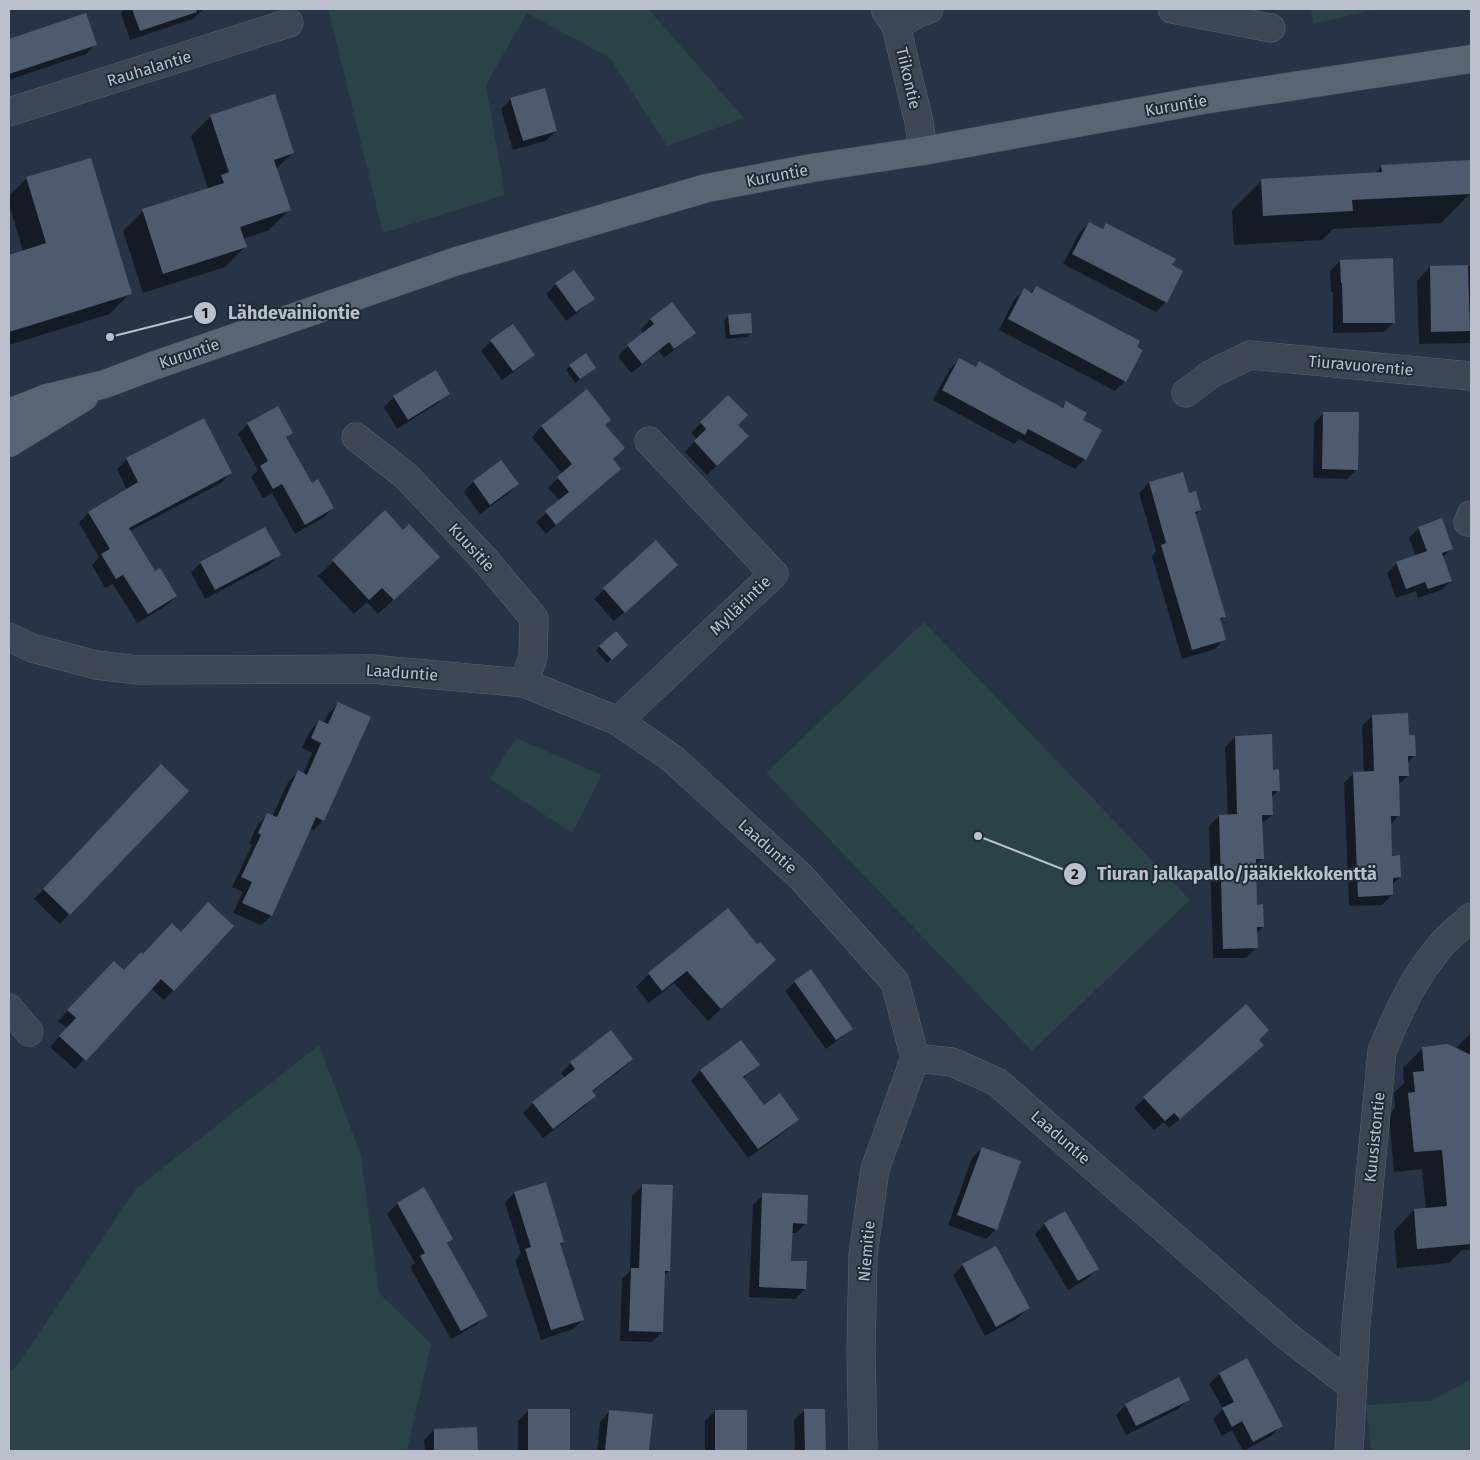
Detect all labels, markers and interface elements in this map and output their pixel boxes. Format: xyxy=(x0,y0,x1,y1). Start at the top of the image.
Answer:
street label: Tiikontie xyxy=(892,45,925,111)
street label: Rauhalantie xyxy=(105,47,194,90)
street label: Kuruntie xyxy=(1144,91,1208,120)
street label: Kuruntie xyxy=(745,160,810,191)
callout: Lähdevainiontie xyxy=(193,296,370,329)
text: Lähdevainiontie xyxy=(228,302,360,324)
text: 1 xyxy=(202,304,208,322)
street label: Kuruntie xyxy=(157,334,222,373)
street label: Tiuravuorentie xyxy=(1308,351,1414,380)
street label: Kuusitie xyxy=(445,519,499,575)
street label: Myllärintie xyxy=(706,572,775,639)
street label: Laaduntie xyxy=(365,660,439,685)
street label: Laaduntie xyxy=(734,815,801,878)
callout: Tiuran jalkapallo/jääkiekkokenttä xyxy=(1062,857,1387,890)
text: Tiuran jalkapallo/jääkiekkokenttä xyxy=(1097,863,1377,885)
text: 2 xyxy=(1071,865,1079,883)
street label: Kuusistontie xyxy=(1360,1091,1389,1183)
street label: Laaduntie xyxy=(1027,1106,1094,1168)
street label: Niemitie xyxy=(854,1220,879,1282)

